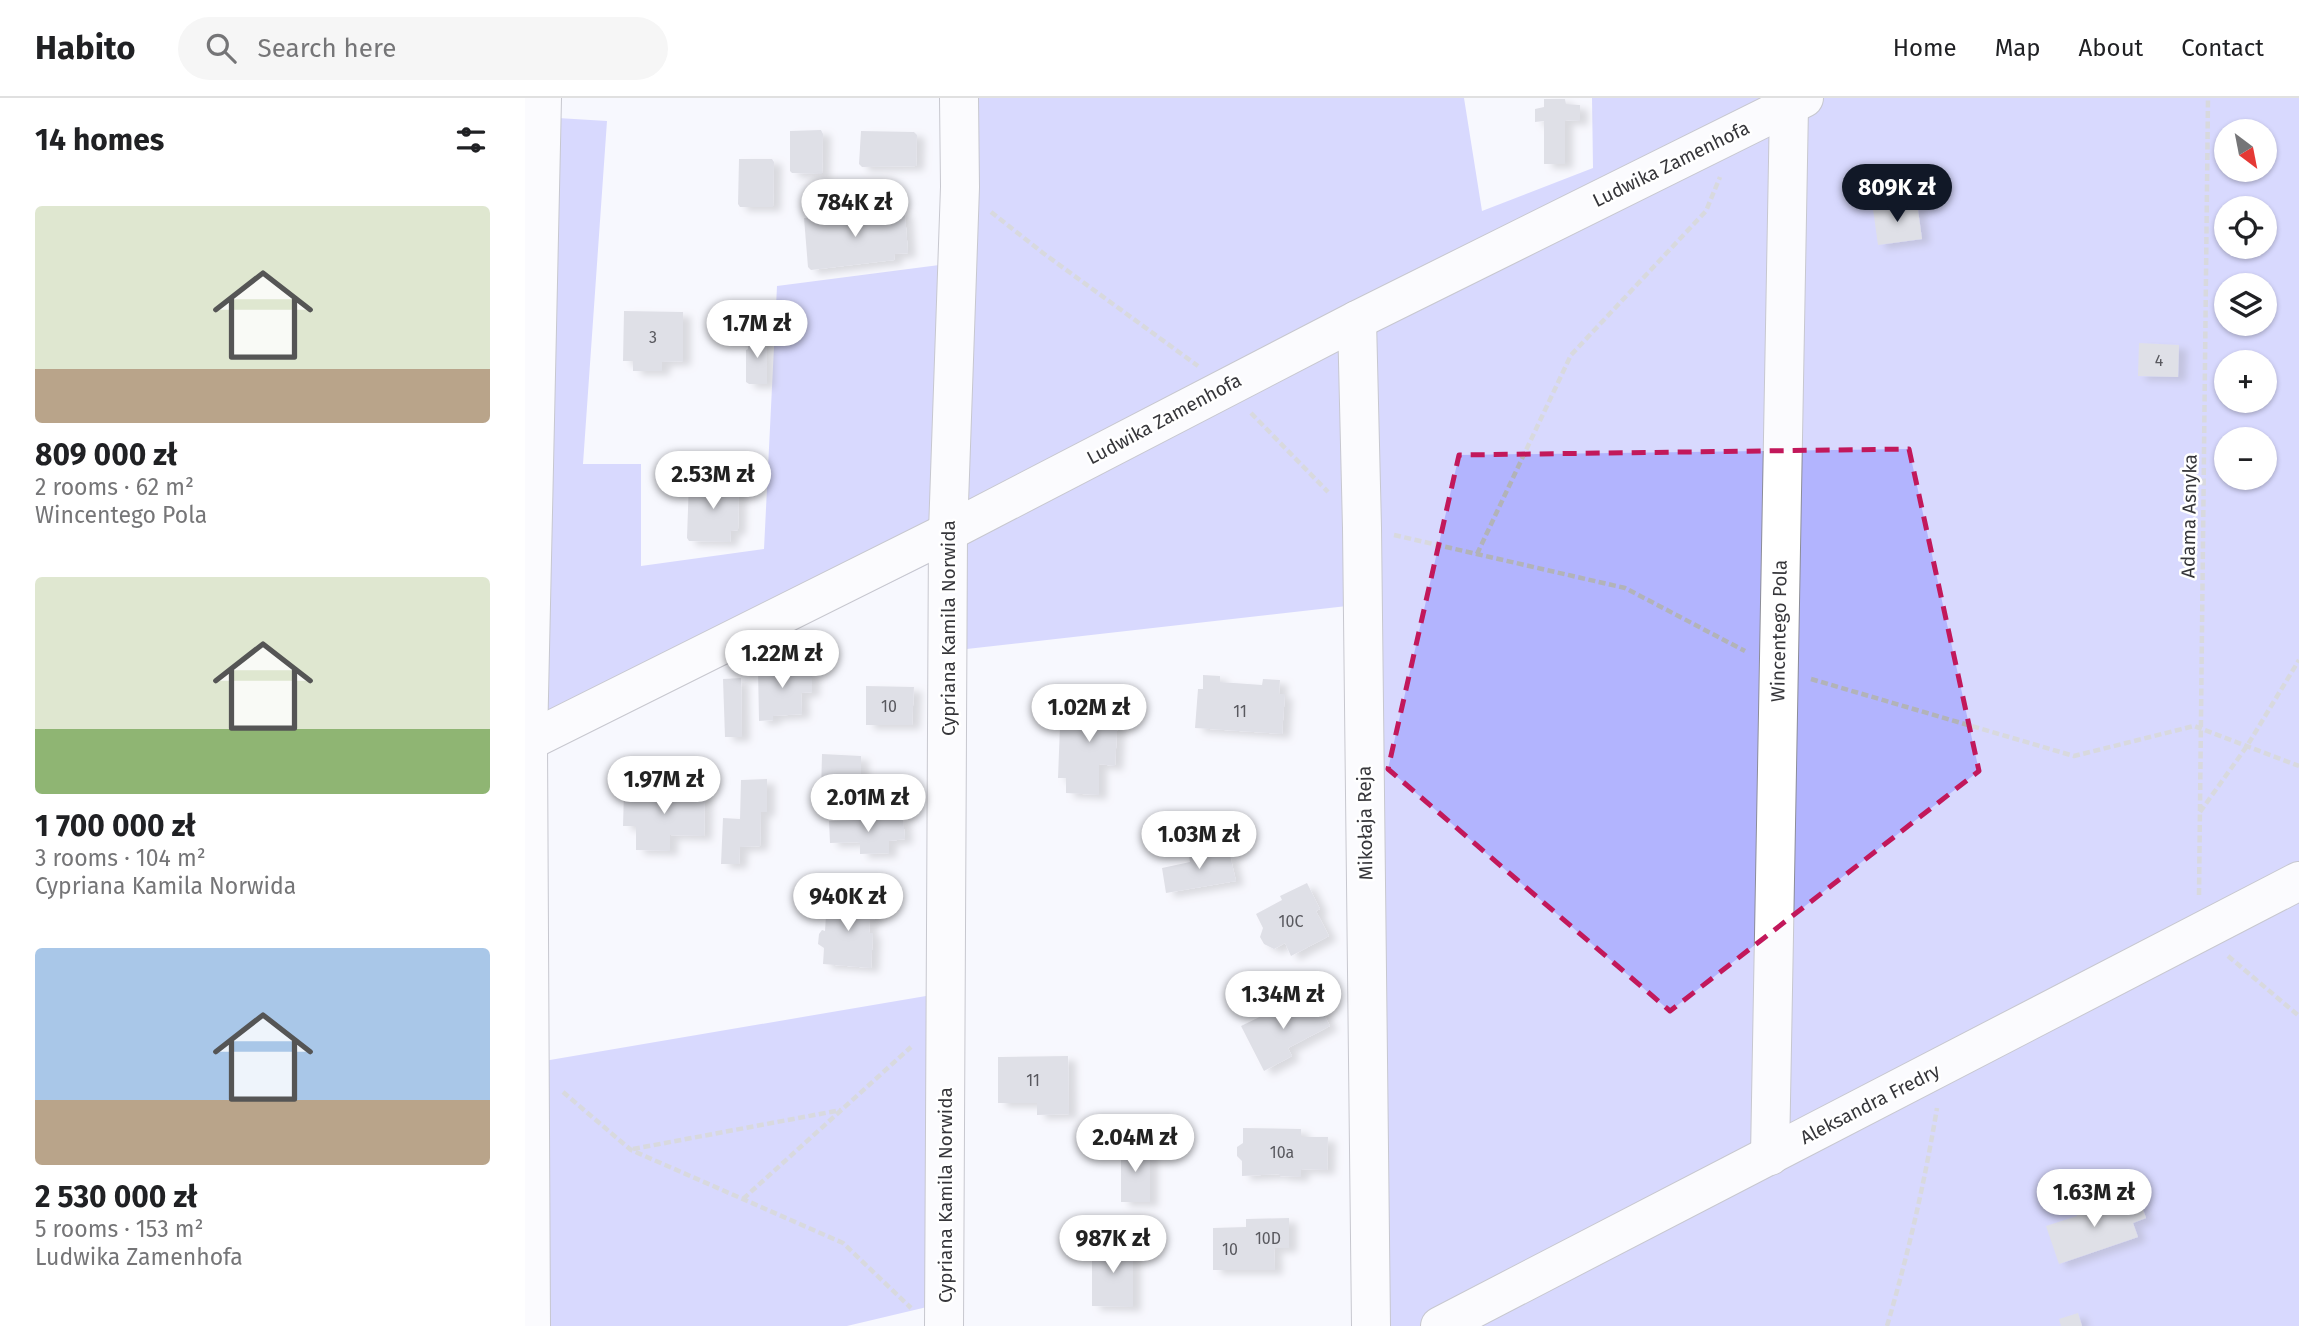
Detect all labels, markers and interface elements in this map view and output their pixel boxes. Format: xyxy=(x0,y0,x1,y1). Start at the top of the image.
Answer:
search box xyxy=(178,17,668,80)
text: Habito xyxy=(35,28,136,68)
icon: search xyxy=(202,29,240,67)
text: Search here xyxy=(258,33,396,64)
text: Home xyxy=(1893,34,1957,62)
text: Map xyxy=(1995,34,2041,62)
text: About xyxy=(2079,34,2143,62)
text: Contact xyxy=(2181,34,2264,62)
street label: Ludwika Zamenhofa xyxy=(1589,116,1753,212)
north arrow xyxy=(2214,119,2277,182)
map controls xyxy=(2214,119,2277,490)
icon: filters xyxy=(452,121,490,159)
text: 14 homes xyxy=(35,122,164,158)
pin: 809K zł xyxy=(1832,164,1962,224)
text: 809K zł xyxy=(1858,173,1936,201)
pin: 784K zł xyxy=(790,180,920,239)
text: 784K zł xyxy=(817,188,893,216)
button: locate xyxy=(2214,196,2277,259)
icon: home xyxy=(200,252,326,378)
button: layers xyxy=(2214,273,2277,336)
pin: 1.7M zł xyxy=(692,300,822,360)
text: 1.7M zł xyxy=(723,309,791,337)
house number: 3 xyxy=(649,328,657,347)
button: + xyxy=(2214,350,2277,413)
house number: 4 xyxy=(2155,351,2164,370)
street label: Ludwika Zamenhofa xyxy=(1083,369,1245,469)
button: − xyxy=(2214,427,2277,490)
text: 809 000 zł xyxy=(35,437,177,473)
pin: 2.53M zł xyxy=(641,452,785,511)
street label: Adama Asnyka xyxy=(2176,454,2202,578)
text: 2.53M zł xyxy=(671,460,755,488)
text: 2 rooms · 62 m² xyxy=(35,473,194,501)
text: Wincentego Pola xyxy=(35,501,207,529)
street label: Cypriana Kamila Norwida xyxy=(937,520,960,736)
street label: Wincentego Pola xyxy=(1766,560,1792,702)
icon: home xyxy=(200,623,326,749)
pin: 1.22M zł xyxy=(710,630,854,690)
text: 1.22M zł xyxy=(741,639,823,667)
pin: 1.02M zł xyxy=(1017,684,1161,744)
text: 1.02M zł xyxy=(1048,693,1130,721)
house number: 10 xyxy=(881,697,897,716)
house number: 11 xyxy=(1233,702,1247,721)
pin: 1.97M zł xyxy=(592,756,736,816)
text: 1.97M zł xyxy=(623,765,705,793)
street label: Mikołaja Reja xyxy=(1353,766,1377,880)
pin: 2.01M zł xyxy=(796,774,940,834)
text: 2.01M zł xyxy=(827,783,909,811)
text: 1 700 000 zł xyxy=(35,808,196,844)
pin: 1.03M zł xyxy=(1127,812,1271,871)
text: 1.03M zł xyxy=(1157,820,1241,848)
text: 3 rooms · 104 m² xyxy=(35,844,206,872)
text: Cypriana Kamila Norwida xyxy=(35,872,296,900)
pin: 940K zł xyxy=(783,874,913,933)
text: 940K zł xyxy=(809,882,887,910)
house number: 10C xyxy=(1279,912,1303,931)
pin: 1.34M zł xyxy=(1211,972,1355,1031)
text: 1.34M zł xyxy=(1241,980,1325,1008)
icon: home xyxy=(200,994,326,1120)
street label: Aleksandra Fredry xyxy=(1796,1059,1944,1149)
house number: 11 xyxy=(1026,1071,1040,1090)
street label: Cypriana Kamila Norwida xyxy=(934,1087,957,1303)
pin: 2.04M zł xyxy=(1063,1114,1207,1174)
text: 2.04M zł xyxy=(1092,1123,1178,1151)
house number: 10a xyxy=(1270,1143,1294,1162)
pin: 1.63M zł xyxy=(2022,1170,2166,1229)
text: 1.63M zł xyxy=(2053,1178,2135,1206)
text: 2 530 000 zł xyxy=(35,1179,198,1215)
text: 5 rooms · 153 m² xyxy=(35,1215,204,1243)
pin: 987K zł xyxy=(1048,1216,1178,1275)
text: 987K zł xyxy=(1075,1224,1151,1252)
house number: 10D xyxy=(1255,1229,1281,1248)
house number: 10 xyxy=(1222,1240,1238,1259)
text: Ludwika Zamenhofa xyxy=(35,1243,243,1271)

